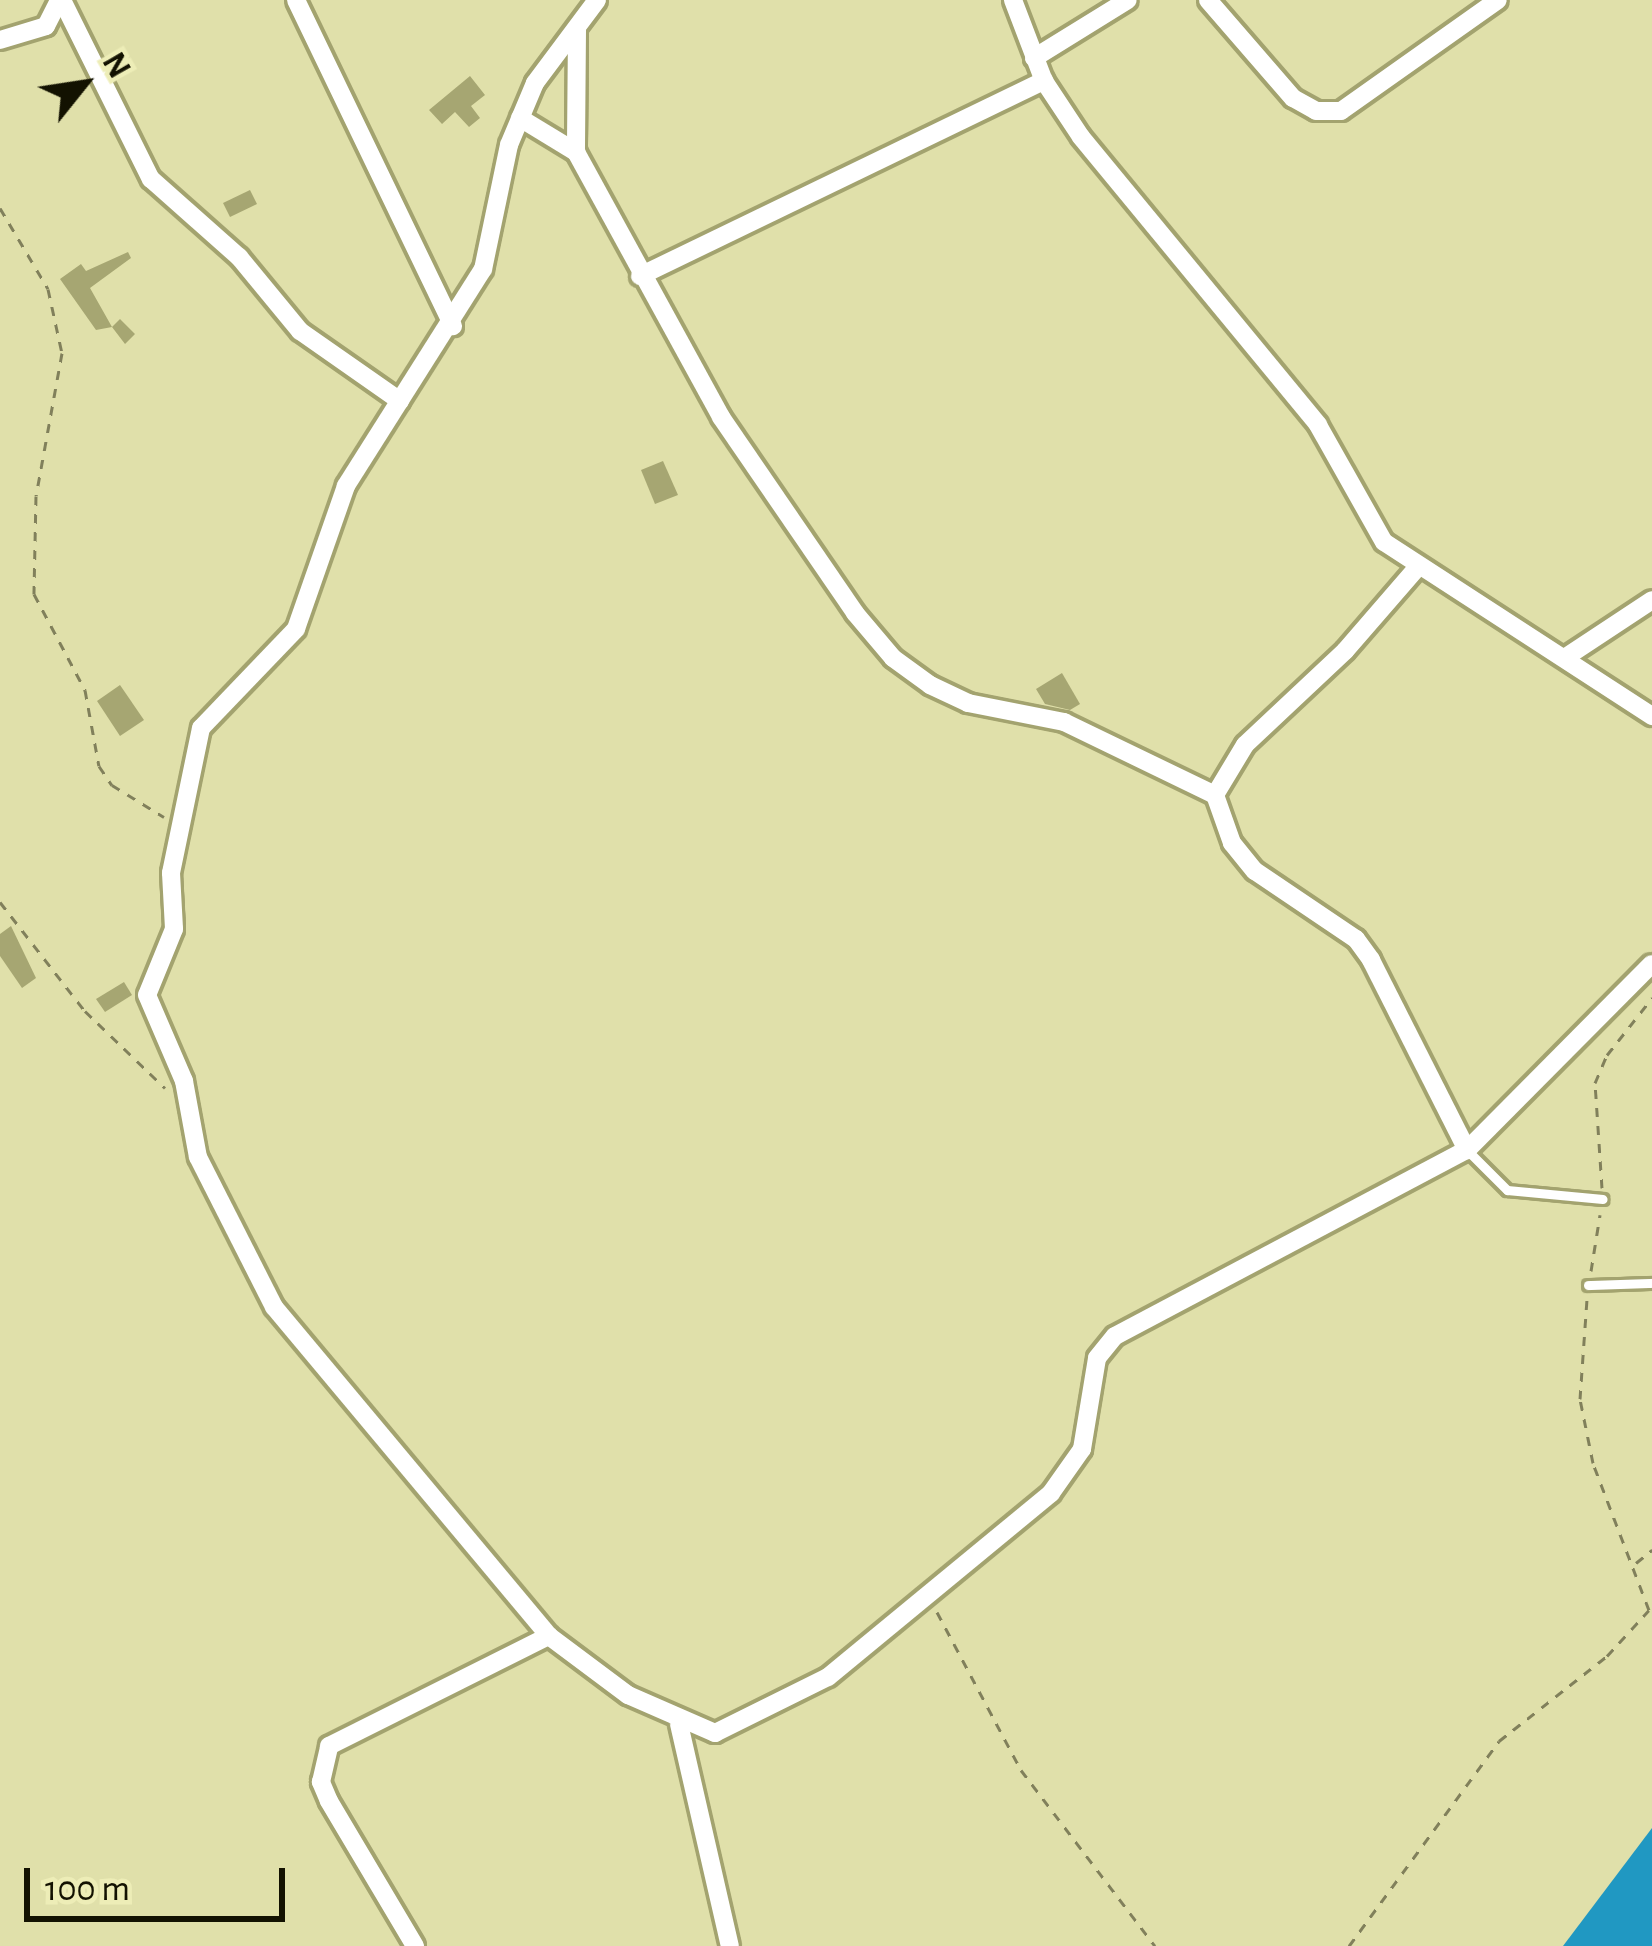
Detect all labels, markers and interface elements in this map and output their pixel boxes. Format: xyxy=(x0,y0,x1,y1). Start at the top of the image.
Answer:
north arrow xyxy=(24,24,144,144)
text: N xyxy=(96,48,136,84)
scale bar xyxy=(30,1844,291,1918)
text: 100 m xyxy=(45,1871,130,1907)

